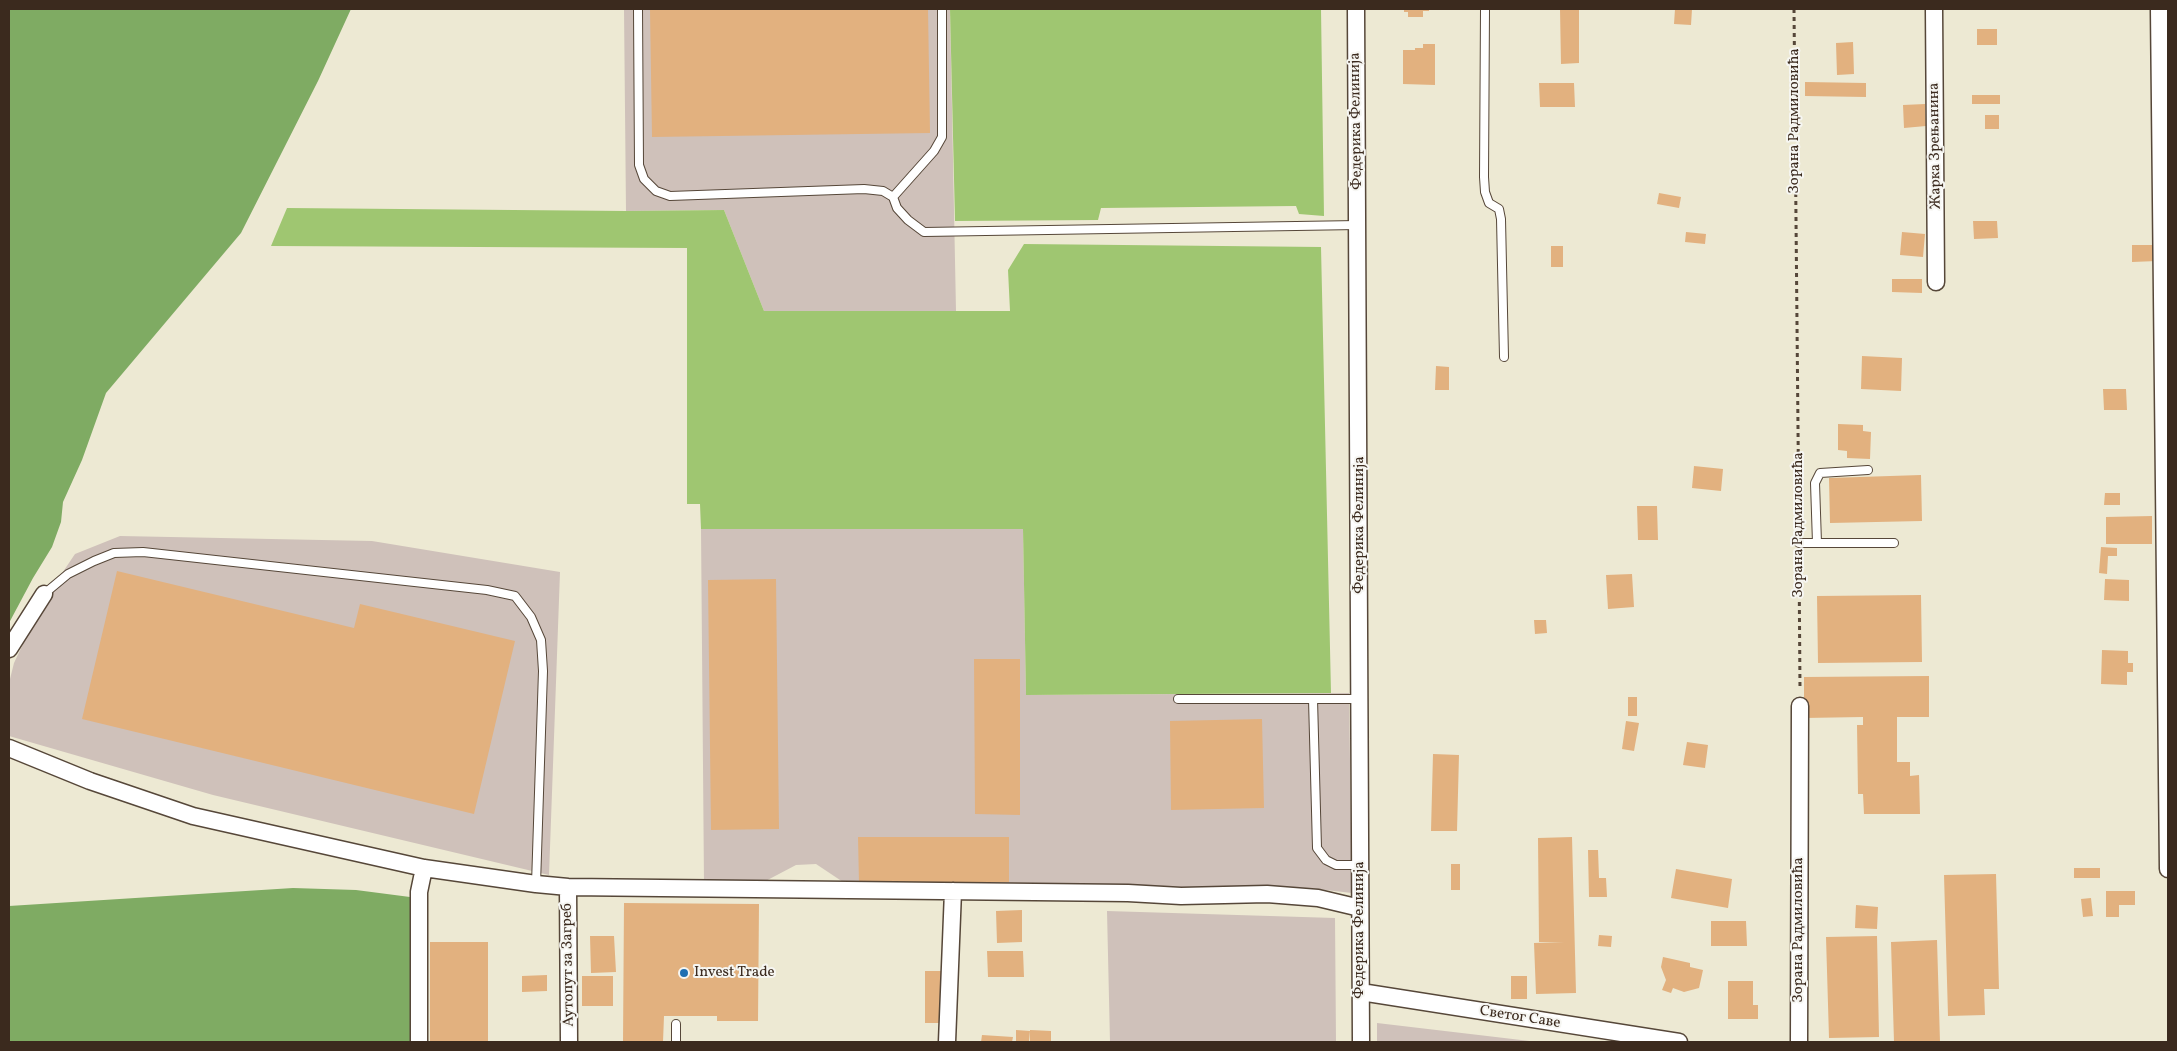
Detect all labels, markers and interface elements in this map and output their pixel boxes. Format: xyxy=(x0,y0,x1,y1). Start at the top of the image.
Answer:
street label: Зорана Радмиловића xyxy=(1786,48,1804,194)
street label: Федерика Фелинија xyxy=(1347,52,1367,190)
street label: Жарка Зрењанина xyxy=(1926,82,1946,210)
street label: Зорана Радмиловића xyxy=(1790,452,1808,598)
street label: Федерика Фелинија xyxy=(1351,456,1369,594)
street label: Зорана Радмиловића xyxy=(1790,857,1808,1003)
street label: Федерика Фелинија xyxy=(1351,861,1369,999)
street label: Аутопут за Загреб xyxy=(559,903,579,1027)
place label: Invest Trade xyxy=(694,964,775,982)
marker: Invest Trade xyxy=(678,967,690,979)
street label: Светог Саве xyxy=(1478,1003,1562,1033)

